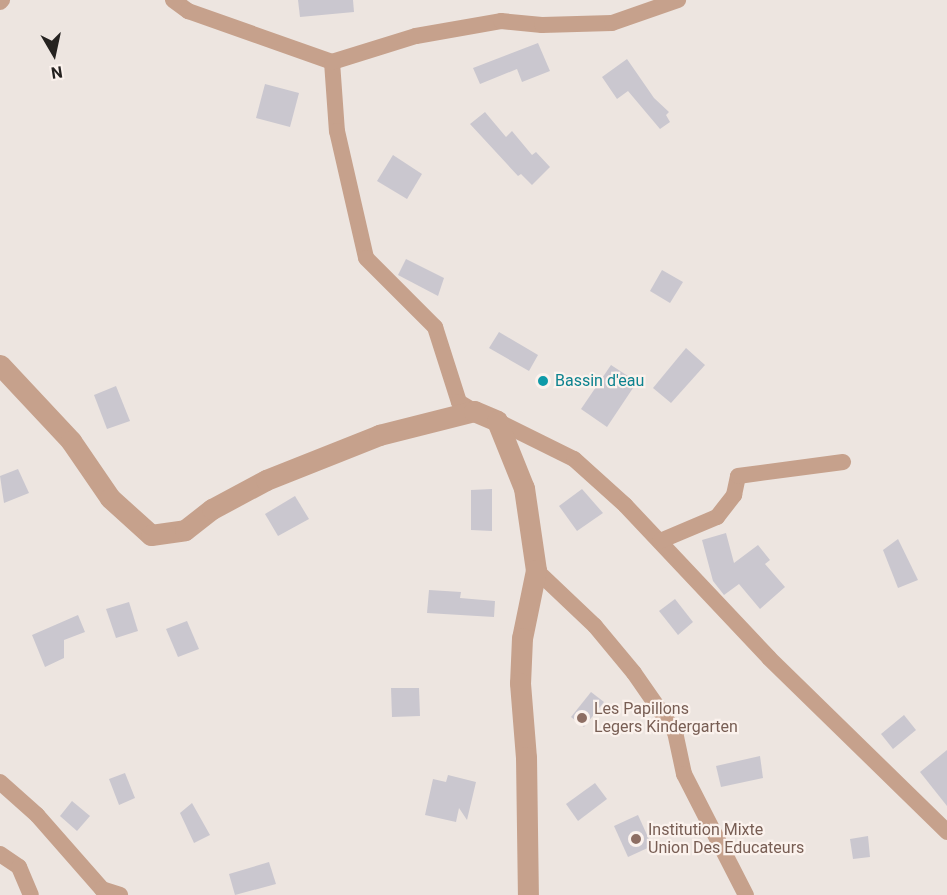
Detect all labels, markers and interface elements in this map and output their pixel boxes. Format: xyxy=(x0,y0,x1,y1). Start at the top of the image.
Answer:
north arrow xyxy=(24,24,84,84)
text: N xyxy=(50,62,64,83)
place label: Bassin d'eau xyxy=(555,371,644,391)
marker: Bassin d'eau xyxy=(536,374,550,388)
place label: Les Papillons Legers Kindergarten xyxy=(594,699,738,737)
marker: Les Papillons Legers Kindergarten xyxy=(575,711,589,725)
place label: Institution Mixte Union Des Educateurs xyxy=(648,820,804,858)
marker: Institution Mixte Union Des Educateurs xyxy=(629,832,643,846)

